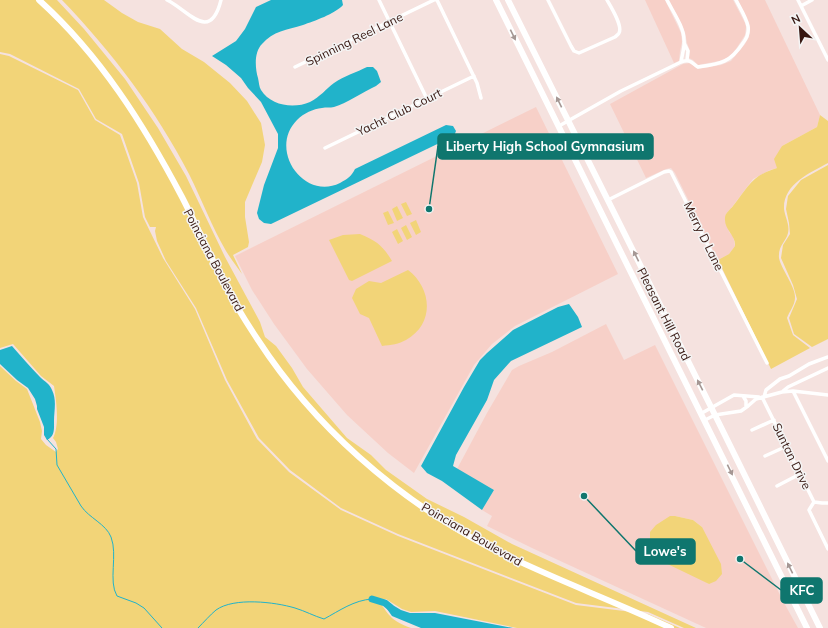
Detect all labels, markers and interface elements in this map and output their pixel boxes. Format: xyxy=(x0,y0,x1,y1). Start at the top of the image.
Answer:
north arrow xyxy=(780,8,820,48)
street label: Spinning Reel Lane xyxy=(303,9,405,69)
text: N xyxy=(789,11,802,27)
one-way arrow xyxy=(510,29,517,41)
street label: Yacht Club Court xyxy=(353,85,444,139)
one-way arrow xyxy=(556,96,562,108)
callout: Liberty High School Gymnasium xyxy=(438,134,653,159)
text: Liberty High School Gymnasium xyxy=(446,138,644,155)
street label: Merry D Lane xyxy=(681,199,727,273)
street label: Poinciana Boulevard xyxy=(181,206,247,314)
one-way arrow xyxy=(632,250,639,262)
street label: Pleasant Hill Road xyxy=(634,265,694,363)
one-way arrow xyxy=(697,379,703,391)
street label: Suntan Drive xyxy=(769,420,815,492)
one-way arrow xyxy=(726,464,733,476)
street label: Poinciana Boulevard xyxy=(419,499,525,569)
callout: Lowe's xyxy=(636,539,695,564)
text: Lowe's xyxy=(644,543,686,559)
one-way arrow xyxy=(787,562,793,574)
callout: KFC xyxy=(781,578,822,603)
text: KFC xyxy=(790,582,815,598)

